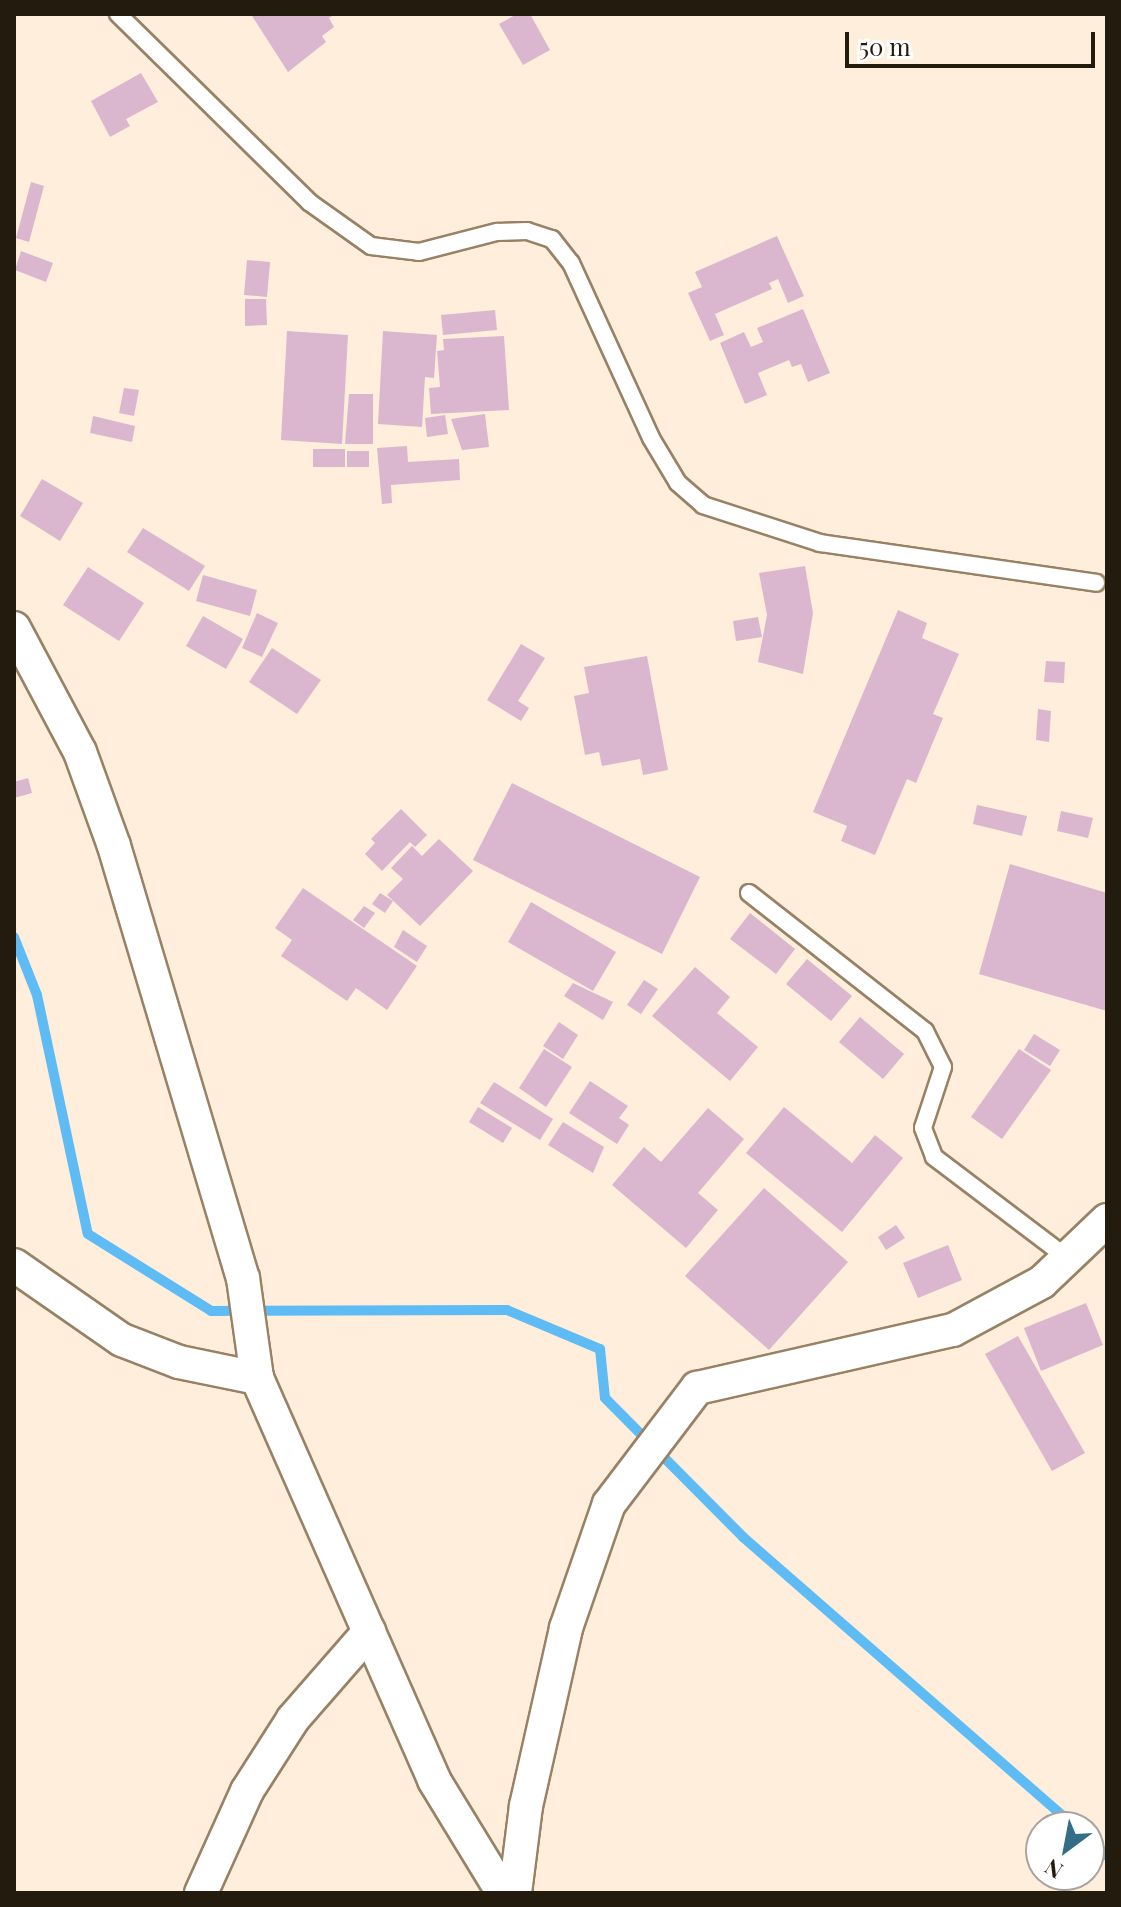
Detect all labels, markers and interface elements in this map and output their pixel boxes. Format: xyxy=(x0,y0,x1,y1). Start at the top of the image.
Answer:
scale bar xyxy=(849,16,1099,66)
text: 50 m xyxy=(859,30,911,62)
north arrow xyxy=(1025,1811,1105,1891)
text: N xyxy=(1039,1853,1068,1887)

